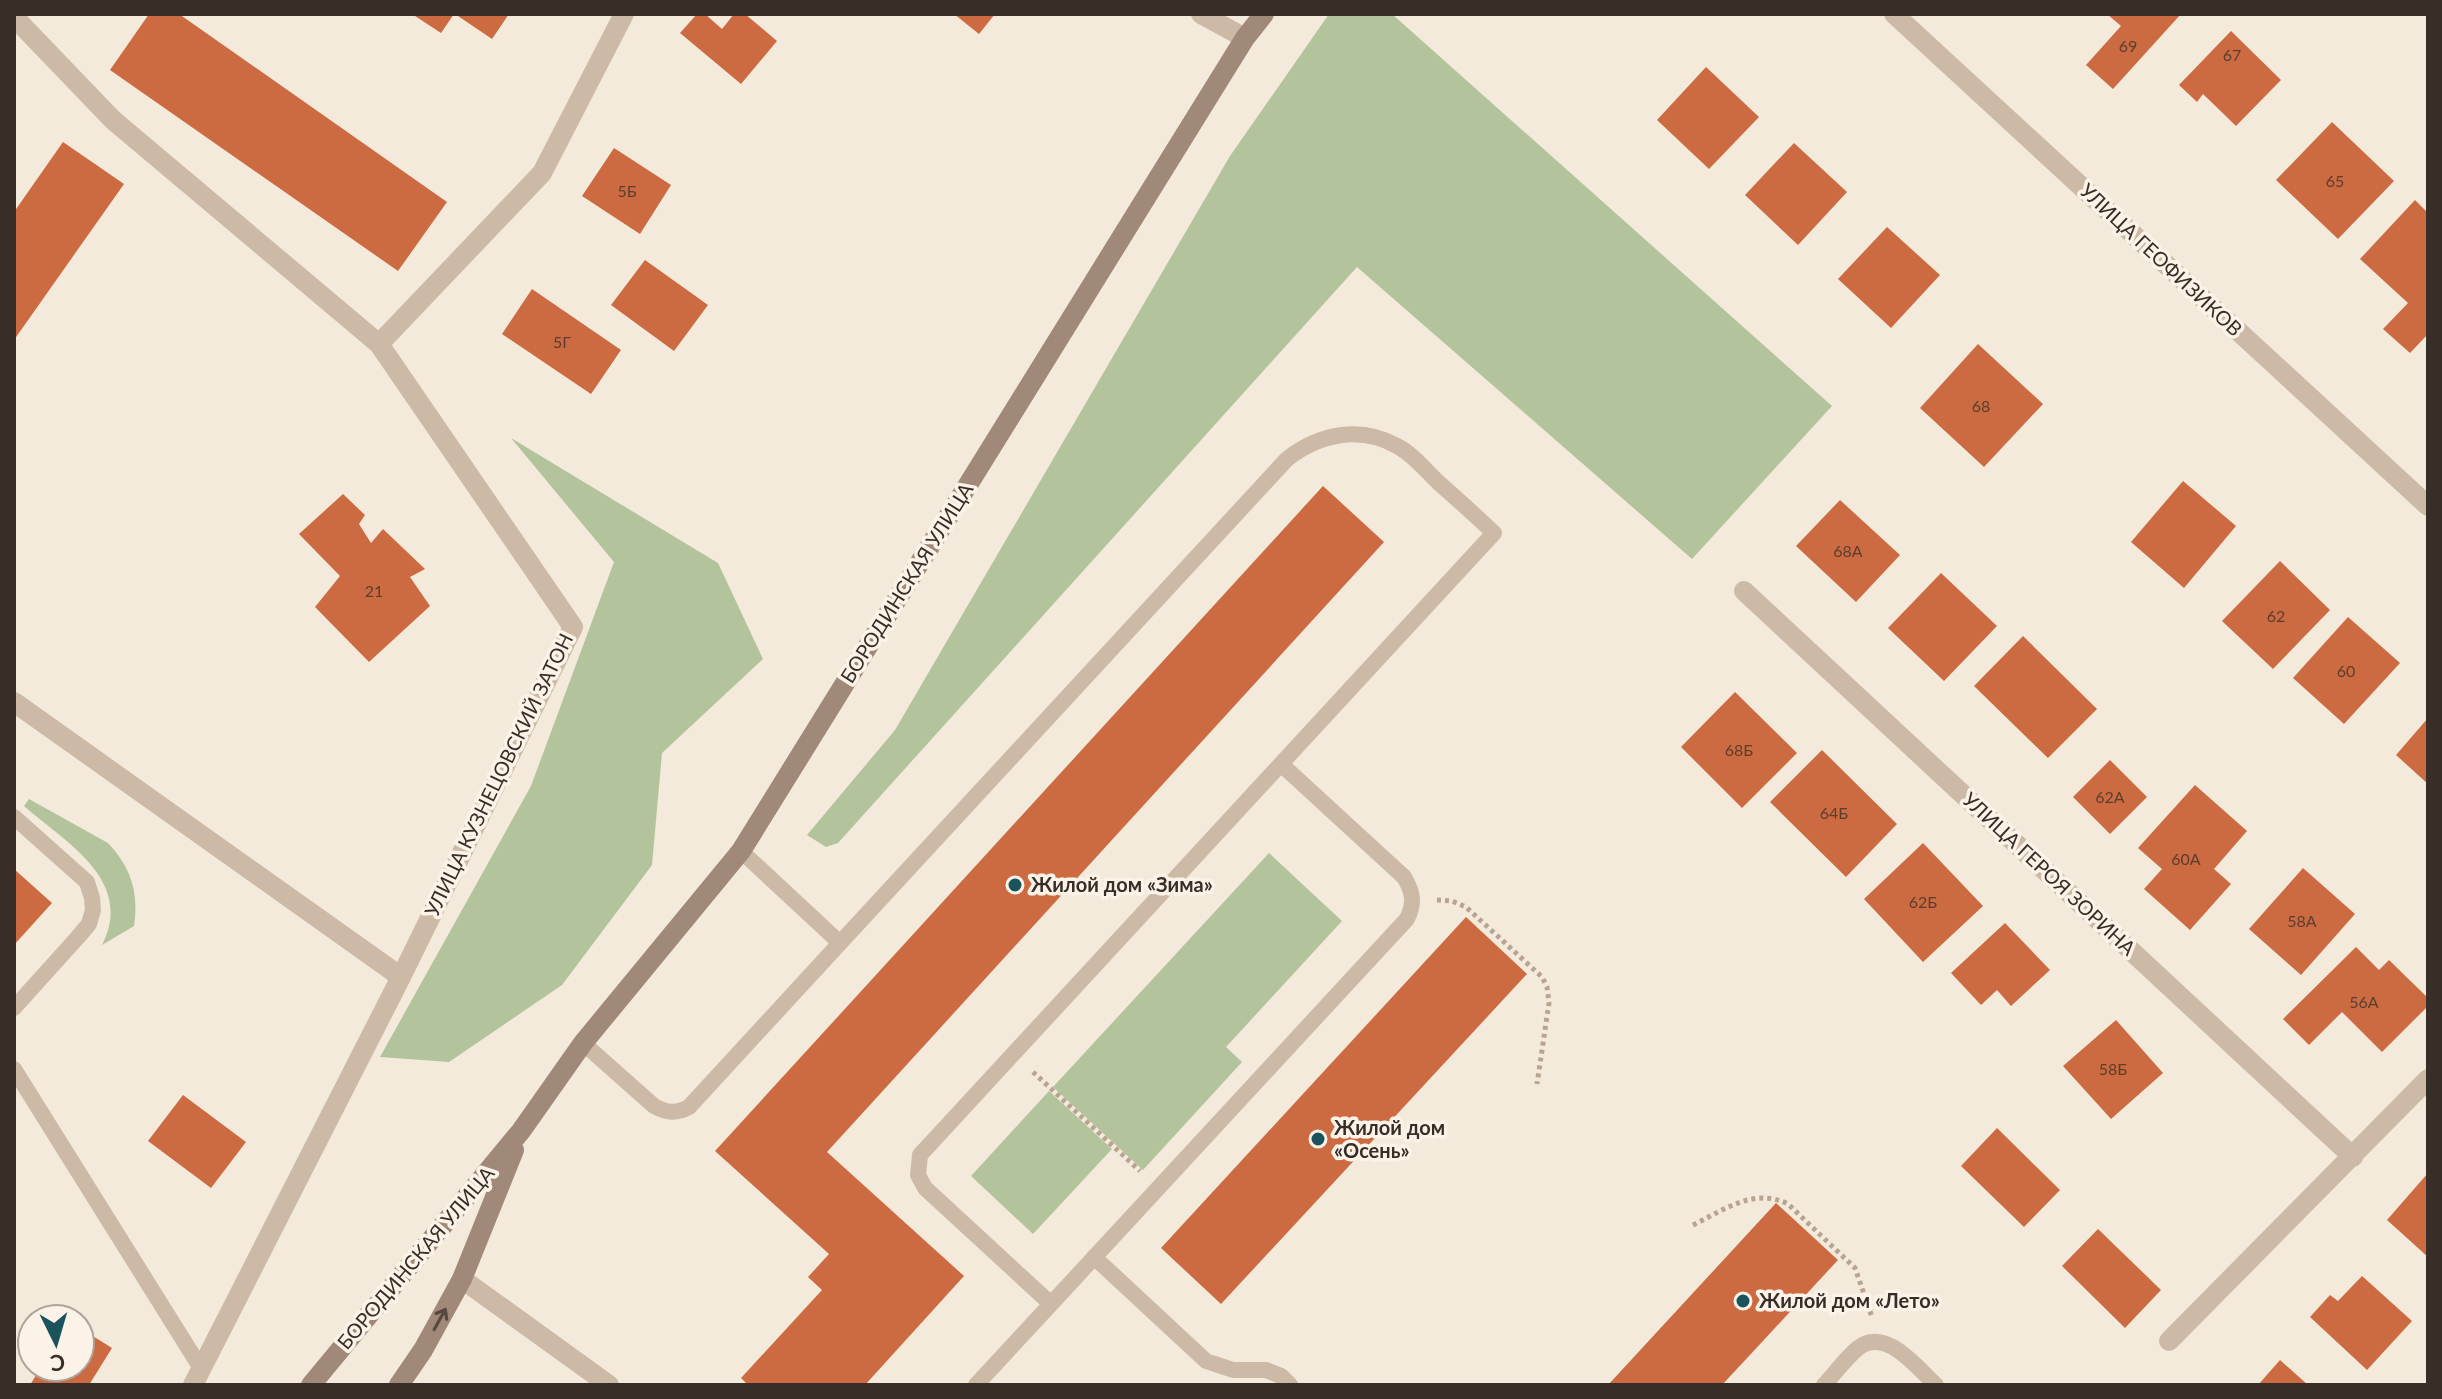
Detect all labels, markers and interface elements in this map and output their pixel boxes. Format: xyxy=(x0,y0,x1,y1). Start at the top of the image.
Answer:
house number: 69 xyxy=(2119,36,2137,55)
house number: 67 xyxy=(2223,45,2241,64)
house number: 65 xyxy=(2326,171,2344,190)
street label: УЛИЦА ГЕОФИЗИКОВ xyxy=(2076,178,2248,341)
house number: 5Б xyxy=(617,181,637,200)
house number: 5Г xyxy=(553,332,571,351)
house number: 68 xyxy=(1972,396,1990,415)
street label: БОРОДИНСКАЯ УЛИЦА xyxy=(835,478,978,687)
house number: 68А xyxy=(1833,541,1863,560)
house number: 21 xyxy=(365,581,383,600)
house number: 62 xyxy=(2267,606,2285,625)
street label: УЛИЦА КУЗНЕЦОВСКИЙ ЗАТОН xyxy=(419,629,577,920)
house number: 60 xyxy=(2337,661,2355,680)
house number: 68Б xyxy=(1725,740,1753,759)
street label: УЛИЦА ГЕРОЯ ЗОРИНА xyxy=(1958,787,2141,960)
house number: 62А xyxy=(2095,787,2125,806)
house number: 64Б xyxy=(1820,803,1848,822)
house number: 60А xyxy=(2171,849,2201,868)
place label: Жилой дом «Зима» xyxy=(1031,872,1213,896)
marker: Жилой дом «Зима» xyxy=(1006,876,1024,894)
house number: 62Б xyxy=(1909,892,1937,911)
house number: 58А xyxy=(2287,911,2317,930)
house number: 56А xyxy=(2349,992,2379,1011)
house number: 58Б xyxy=(2099,1059,2127,1078)
place label: Жилой дом «Осень» xyxy=(1334,1115,1445,1162)
marker: Жилой дом «Осень» xyxy=(1309,1130,1327,1148)
street label: БОРОДИНСКАЯ УЛИЦА xyxy=(332,1161,499,1354)
place label: Жилой дом «Лето» xyxy=(1759,1288,1940,1312)
marker: Жилой дом «Лето» xyxy=(1734,1292,1752,1310)
north arrow xyxy=(16,1303,96,1383)
one-way arrow xyxy=(432,1308,448,1331)
text: С xyxy=(49,1349,66,1378)

